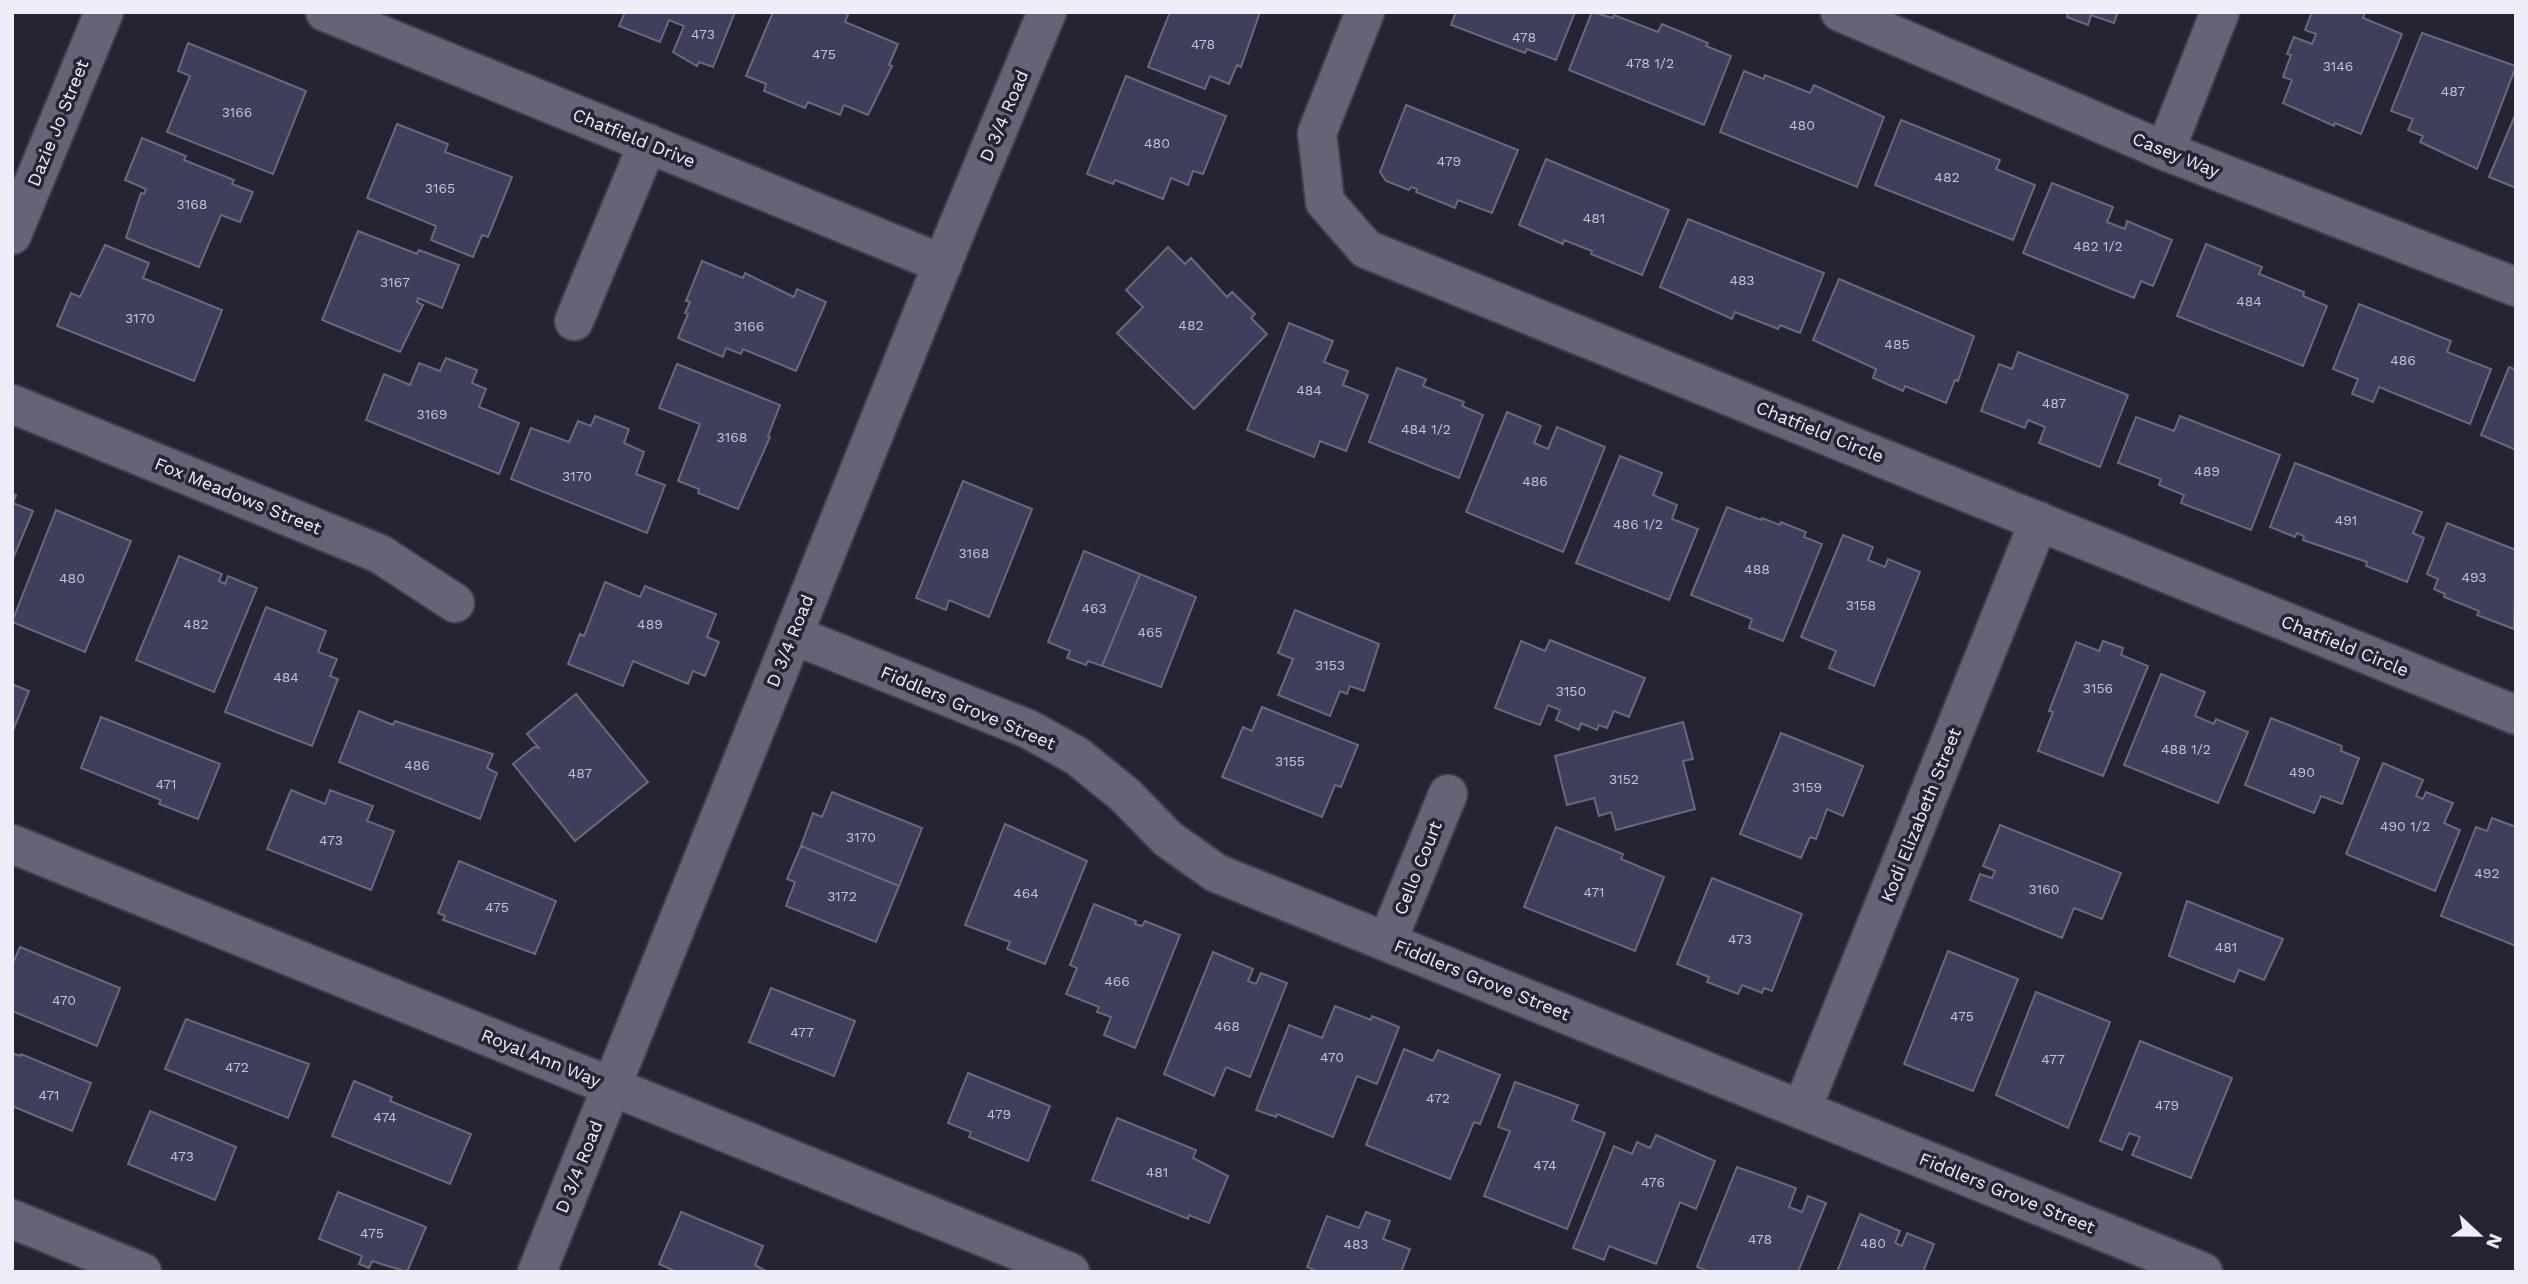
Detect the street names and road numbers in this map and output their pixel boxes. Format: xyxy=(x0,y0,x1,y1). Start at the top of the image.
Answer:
street label: Dazie Jo Street xyxy=(23,56,93,189)
street label: D 3/4 Road xyxy=(975,67,1032,165)
street label: Chatfield Drive xyxy=(570,103,699,172)
street label: Casey Way xyxy=(2130,128,2223,182)
street label: Chatfield Circle xyxy=(1753,396,1887,467)
street label: Fox Meadows Street xyxy=(152,452,325,539)
street label: D 3/4 Road xyxy=(761,592,818,690)
street label: Chatfield Circle xyxy=(2278,610,2412,681)
street label: Fiddlers Grove Street xyxy=(878,661,1059,754)
street label: Kodi Elizabeth Street xyxy=(1876,724,1965,905)
street label: Cello Court xyxy=(1389,817,1446,918)
street label: Fiddlers Grove Street xyxy=(1391,935,1574,1025)
street label: Royal Ann Way xyxy=(478,1024,605,1091)
street label: D 3/4 Road xyxy=(550,1118,607,1216)
street label: Fiddlers Grove Street xyxy=(1916,1148,2099,1238)

